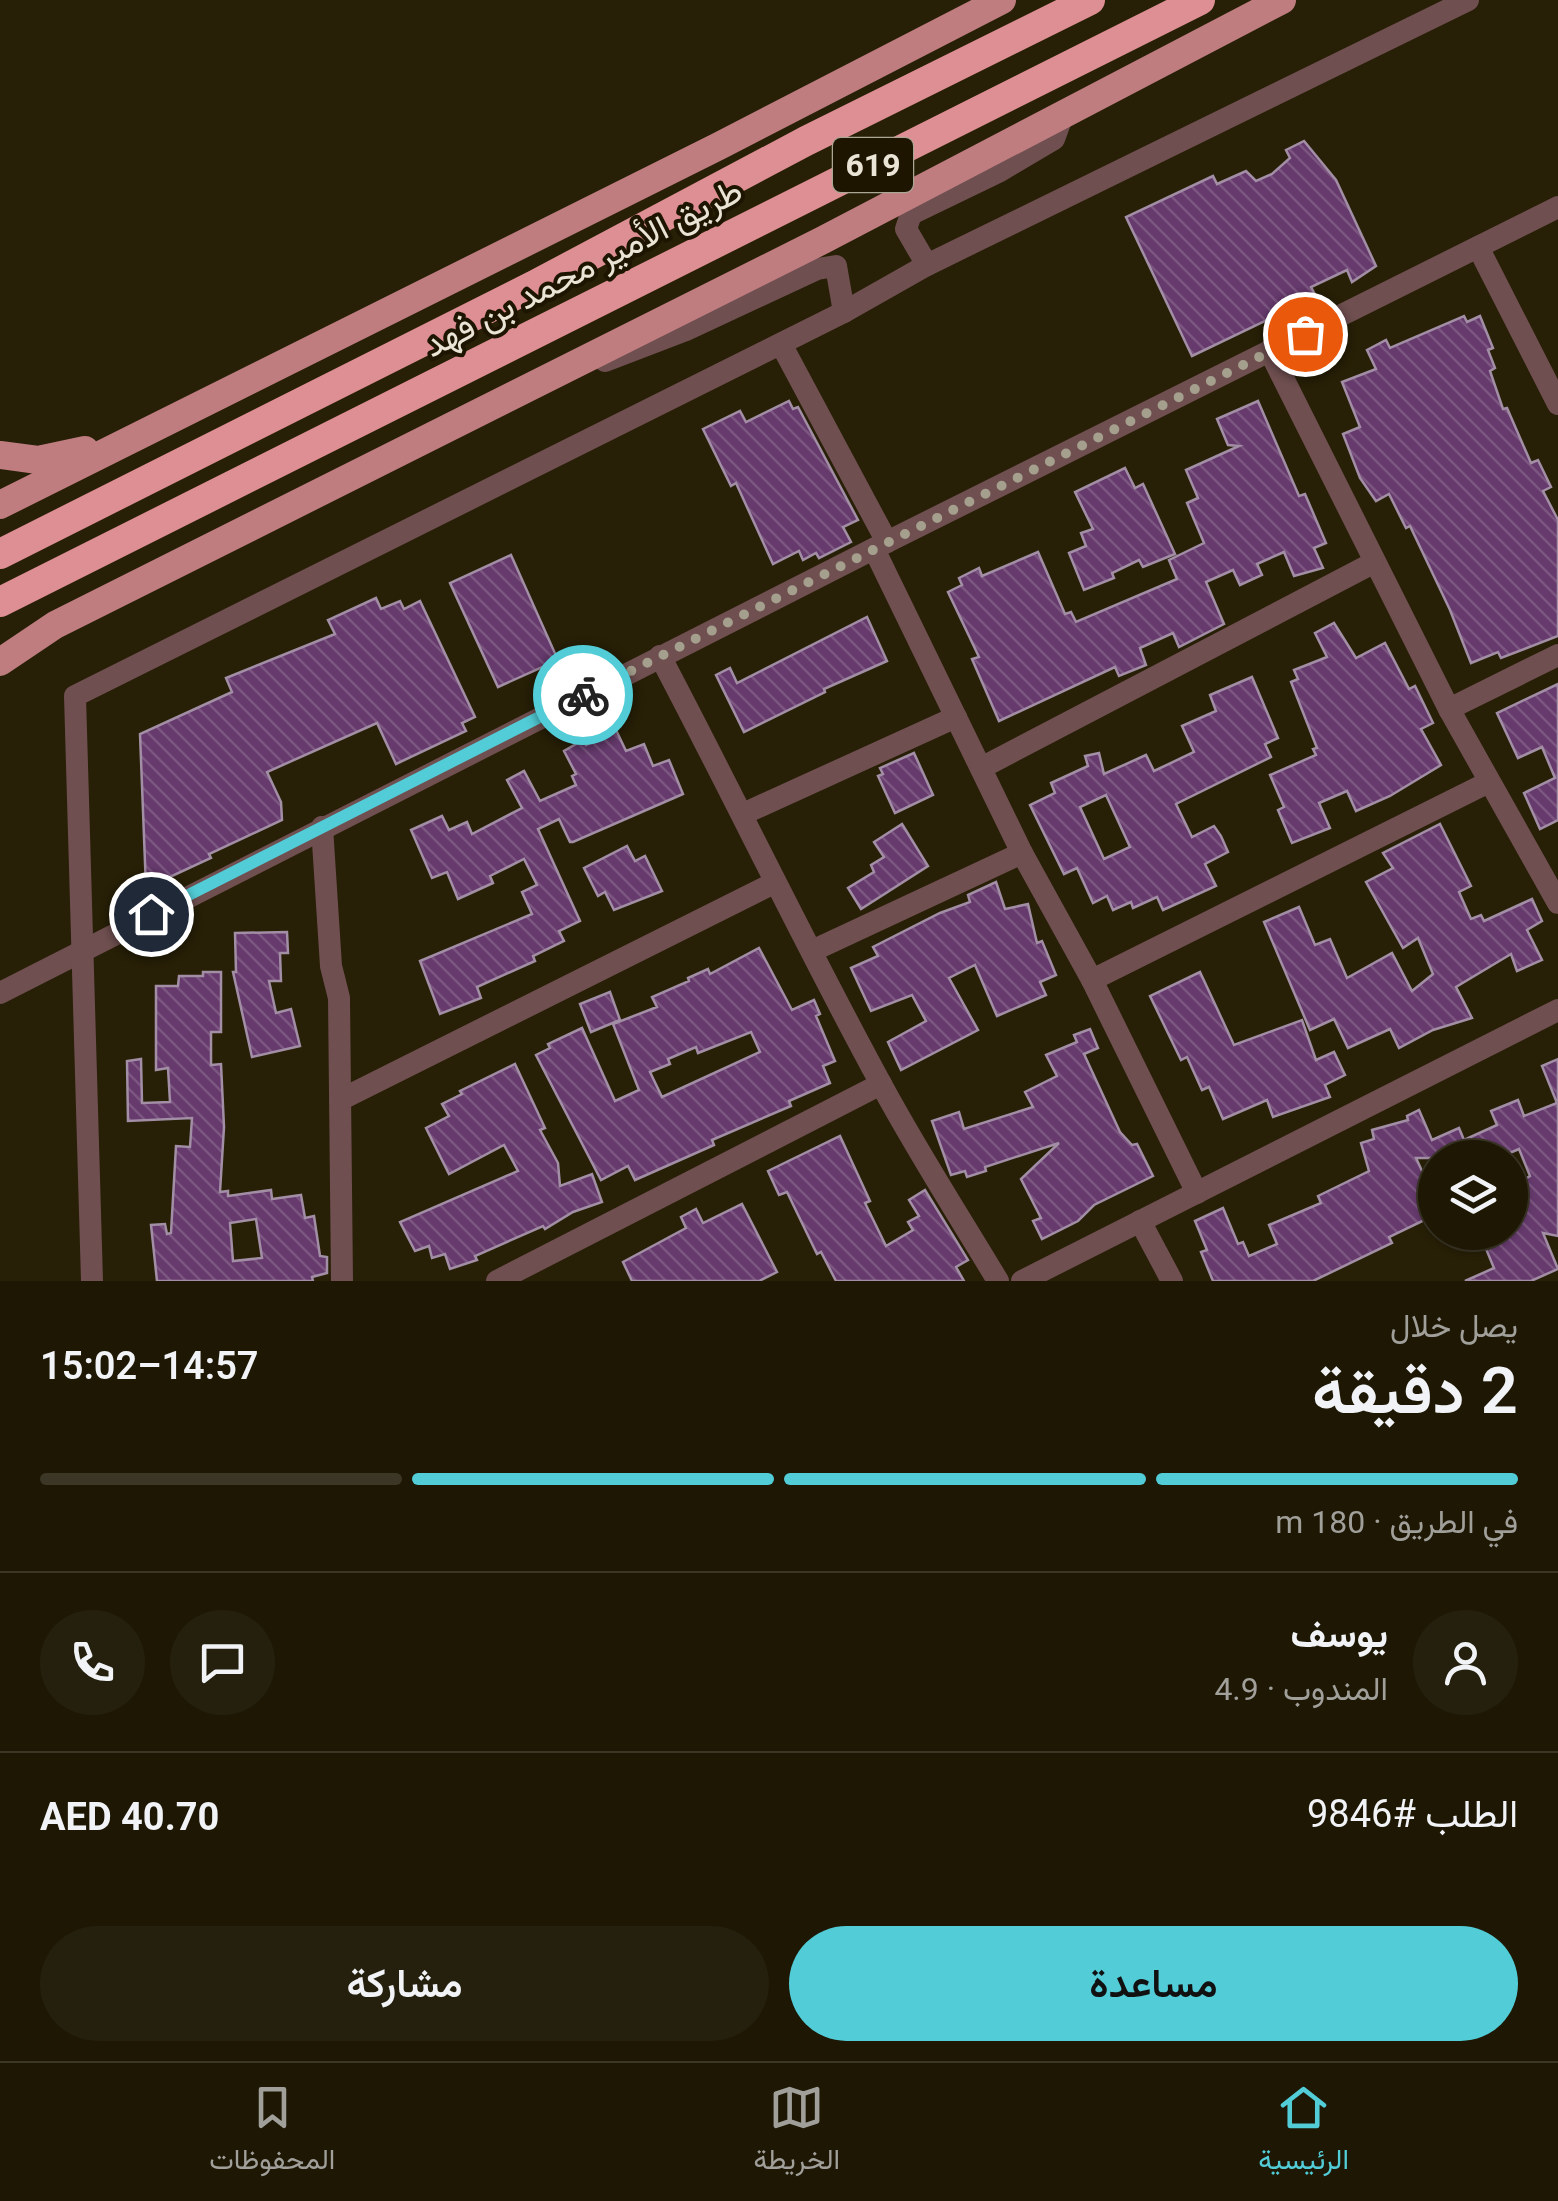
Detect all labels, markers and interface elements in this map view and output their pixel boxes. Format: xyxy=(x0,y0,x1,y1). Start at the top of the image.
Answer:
road number: 619 xyxy=(833,138,913,192)
street label: طريق الأمير محمد بن فهد xyxy=(417,170,749,367)
pin xyxy=(1263,292,1348,377)
icon: bag xyxy=(1278,307,1333,362)
courier xyxy=(533,645,633,745)
icon: bike xyxy=(556,668,611,723)
pin xyxy=(109,872,194,957)
icon: home xyxy=(124,887,179,942)
map controls xyxy=(1418,1140,1528,1250)
button: layers xyxy=(1418,1140,1528,1250)
text: يصل خلال xyxy=(1390,1307,1518,1345)
text: 14:57–15:02 xyxy=(40,1344,259,1388)
text: 2 دقيقة xyxy=(1312,1353,1518,1429)
text: في الطريق · 180 m xyxy=(1275,1503,1518,1541)
button: phone xyxy=(40,1610,145,1715)
button: chat xyxy=(170,1610,275,1715)
button: person xyxy=(1413,1610,1518,1715)
text: يوسف xyxy=(1291,1612,1388,1656)
text: المندوب · 4.9 xyxy=(1214,1670,1388,1708)
text: الطلب #9846 xyxy=(1307,1792,1518,1836)
text: AED 40.70 xyxy=(40,1795,219,1839)
button: مشاركة xyxy=(40,1926,769,2041)
button: مساعدة xyxy=(789,1926,1518,2041)
tab: المحفوظات xyxy=(209,2080,335,2184)
tab: الخريطة xyxy=(754,2080,840,2184)
tab: الرئيسية xyxy=(1258,2080,1349,2184)

